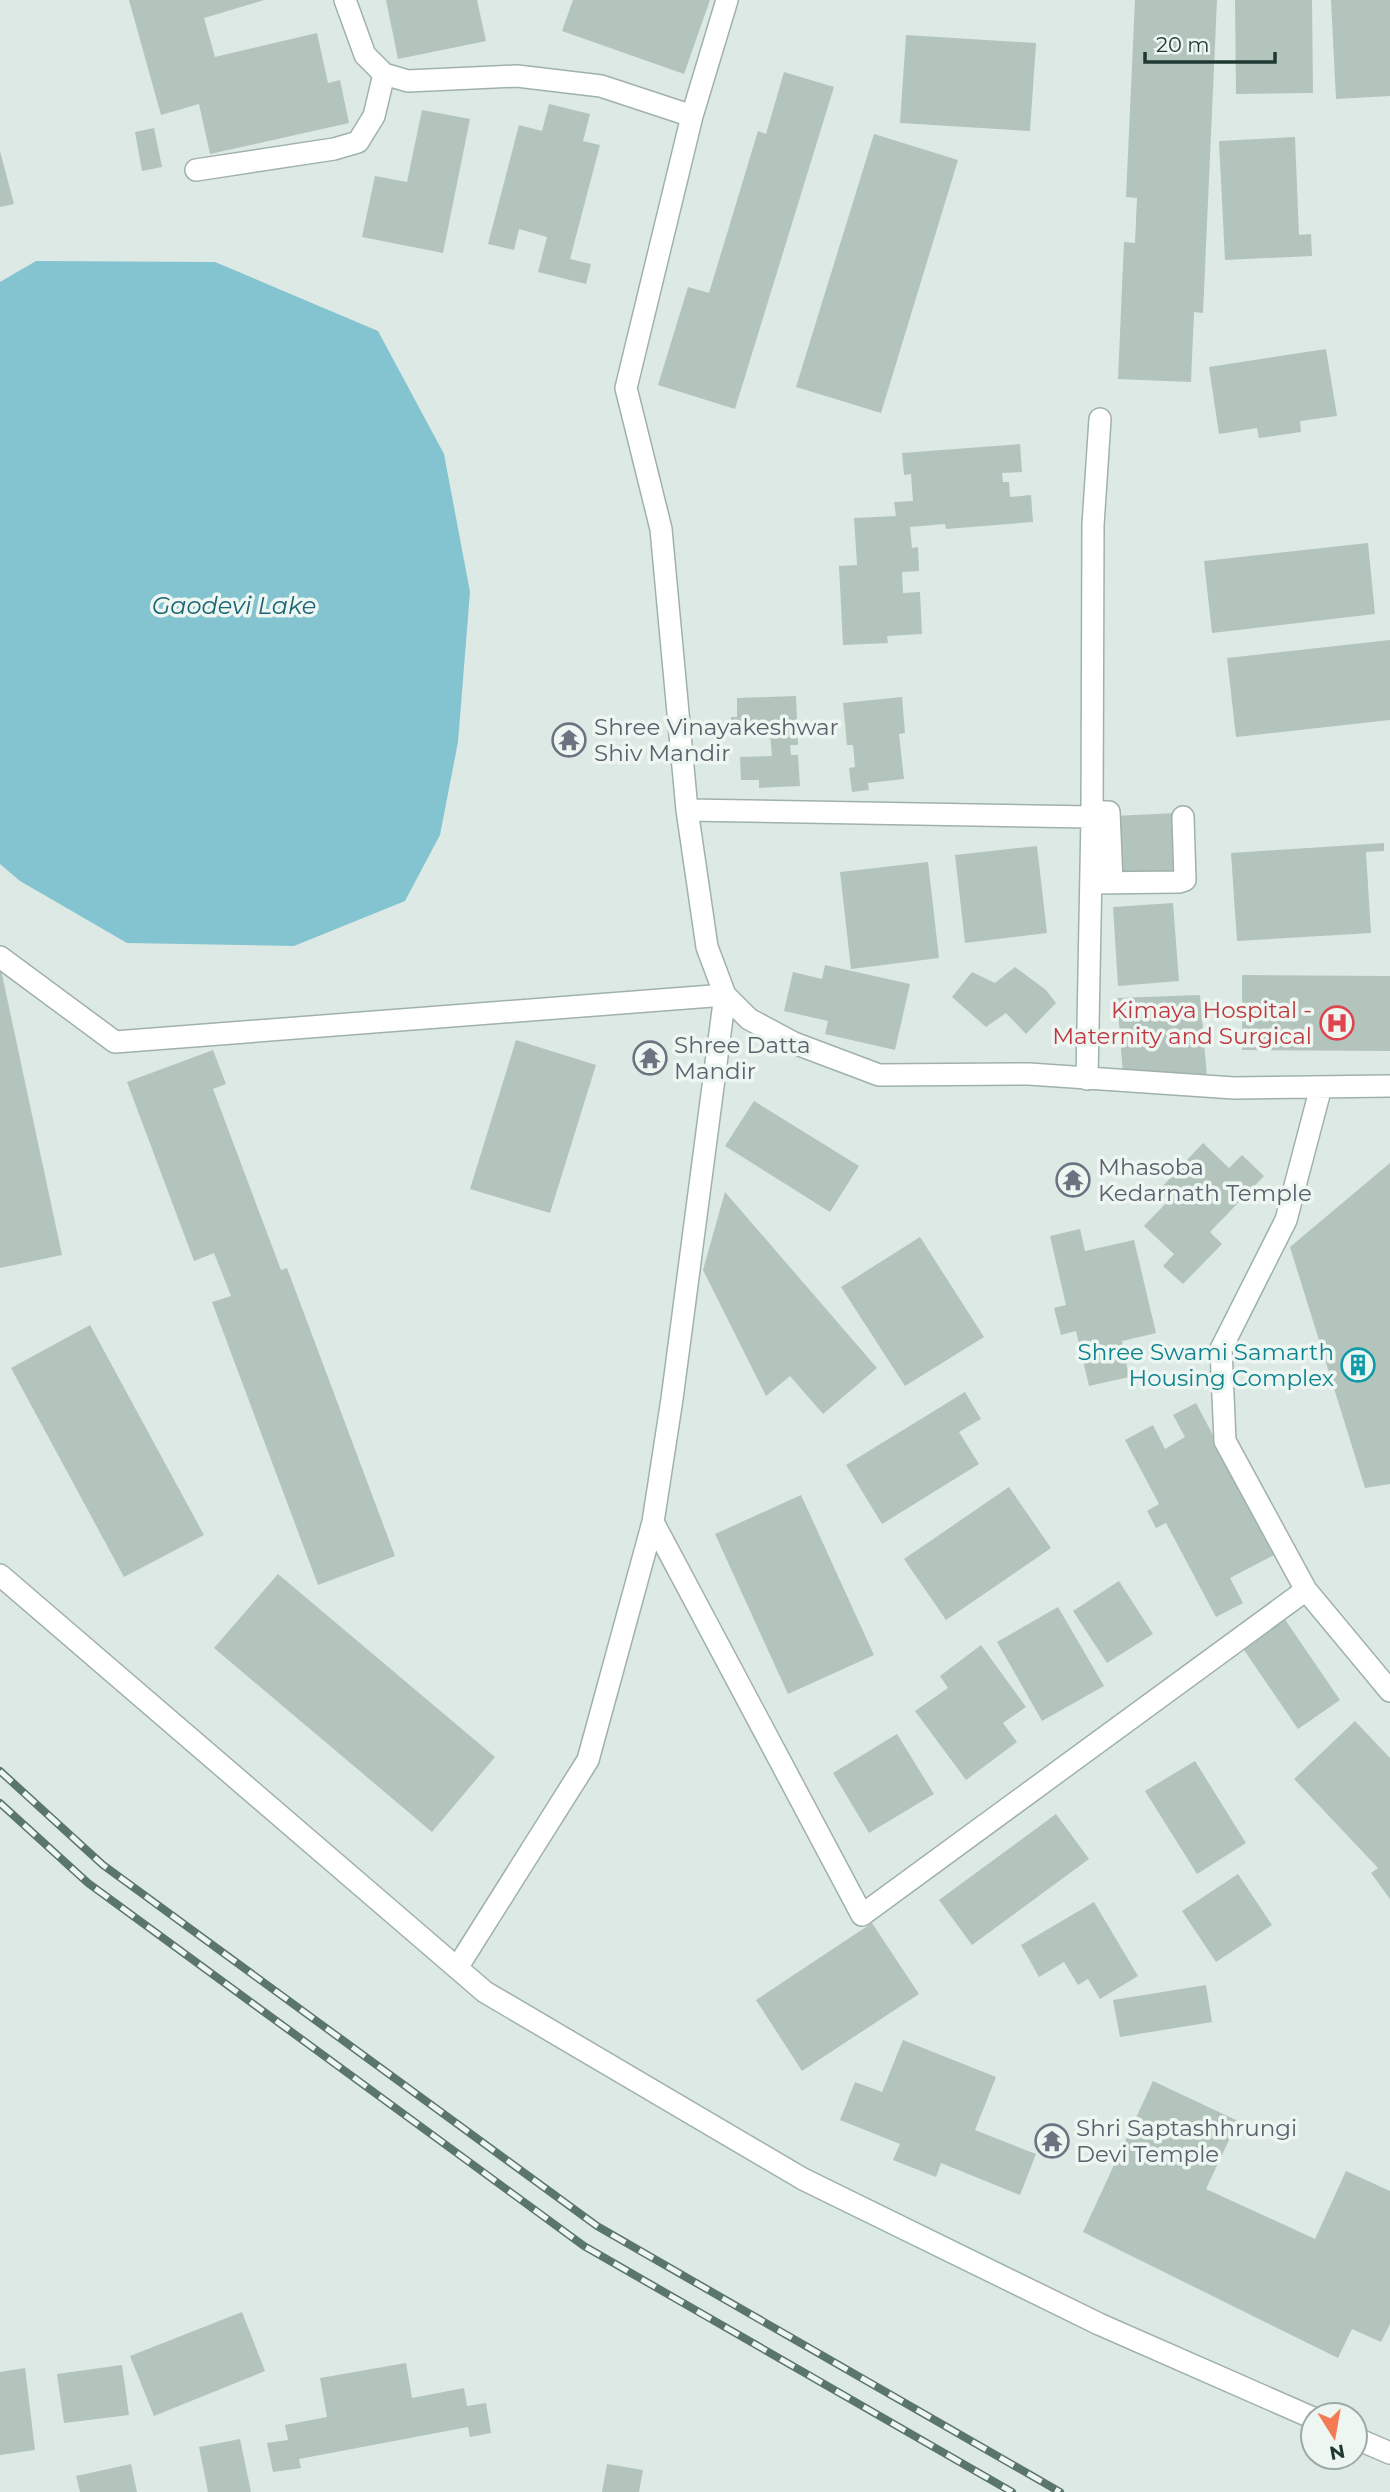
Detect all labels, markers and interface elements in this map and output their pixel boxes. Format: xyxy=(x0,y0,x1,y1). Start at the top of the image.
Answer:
scale bar xyxy=(1145,21,1274,65)
text: 20 m xyxy=(1156,32,1210,57)
water label: Gaodevi Lake xyxy=(152,591,316,620)
place label: Shree Vinayakeshwar Shiv Mandir xyxy=(594,713,839,767)
temple icon: Shree Vinayakeshwar Shiv Mandir xyxy=(550,721,588,759)
place label: Kimaya Hospital - Maternity and Surgical xyxy=(1052,996,1312,1050)
hospital icon: Kimaya Hospital - Maternity and Surgical xyxy=(1318,1004,1356,1042)
place label: Shree Datta Mandir xyxy=(674,1031,810,1085)
temple icon: Shree Datta Mandir xyxy=(631,1039,669,1077)
place label: Mhasoba Kedarnath Temple xyxy=(1098,1153,1312,1207)
temple icon: Mhasoba Kedarnath Temple xyxy=(1054,1161,1092,1199)
place label: Shree Swami Samarth Housing Complex xyxy=(1078,1338,1334,1392)
building icon: Shree Swami Samarth Housing Complex xyxy=(1339,1346,1377,1384)
place label: Shri Saptashhrungi Devi Temple xyxy=(1076,2114,1297,2168)
temple icon: Shri Saptashhrungi Devi Temple xyxy=(1033,2122,1071,2160)
north arrow xyxy=(1299,2401,1369,2471)
text: N xyxy=(1327,2439,1347,2465)

